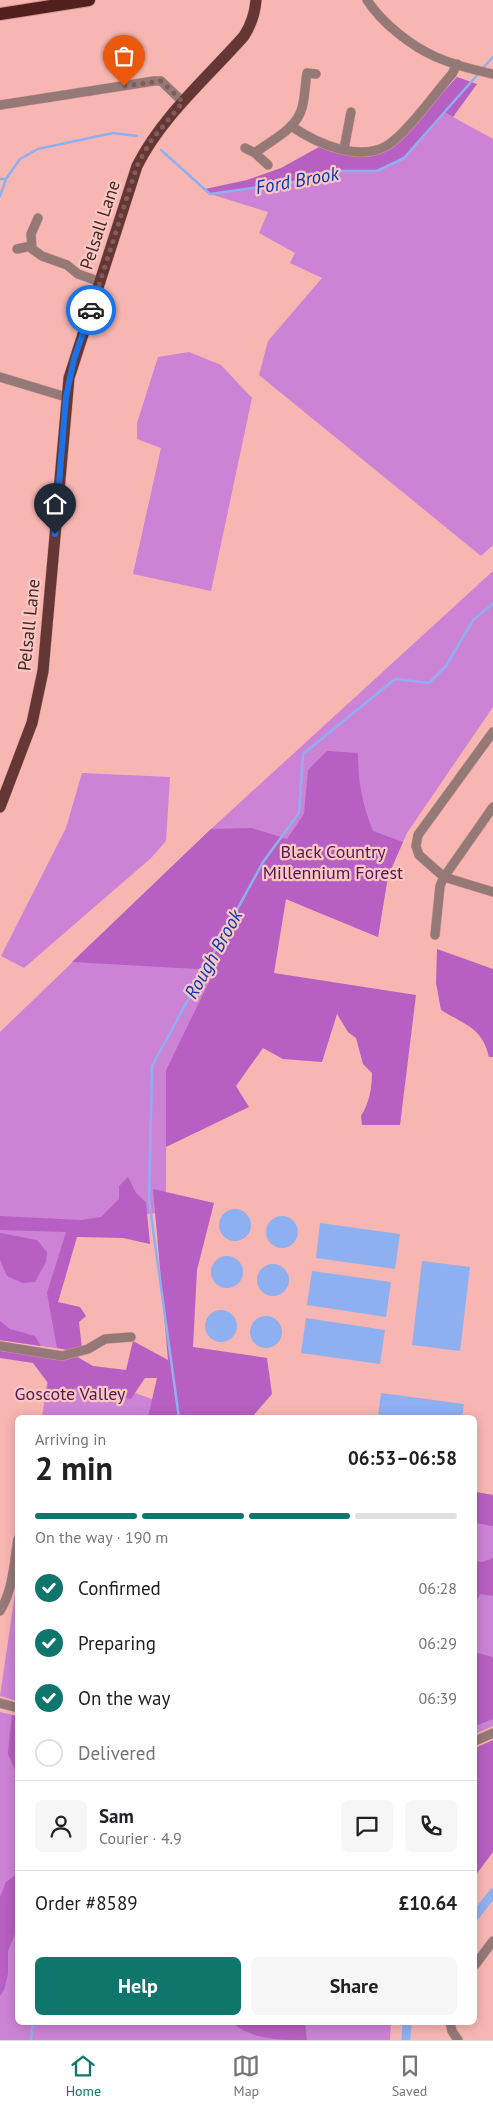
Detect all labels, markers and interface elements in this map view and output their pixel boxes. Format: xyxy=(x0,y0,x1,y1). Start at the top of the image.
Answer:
pin xyxy=(103,35,145,86)
icon: bag xyxy=(110,42,138,70)
water label: Ford Brook xyxy=(254,161,342,199)
street label: Pelsall Lane xyxy=(74,177,125,272)
courier xyxy=(66,285,116,335)
icon: car xyxy=(77,296,105,324)
pin xyxy=(34,483,76,534)
icon: home xyxy=(41,490,69,518)
street label: Pelsall Lane xyxy=(12,578,45,672)
park label: Black Country Millennium Forest xyxy=(263,840,403,884)
water label: Rough Brook xyxy=(179,904,248,1003)
park label: Goscote Valley xyxy=(15,1382,126,1405)
text: Arriving in xyxy=(35,1429,106,1449)
text: 06:53–06:58 xyxy=(348,1446,457,1470)
text: 2 min xyxy=(35,1447,113,1489)
text: On the way · 190 m xyxy=(35,1527,168,1547)
icon: check xyxy=(35,1574,63,1602)
text: Confirmed xyxy=(78,1576,161,1600)
text: 06:28 xyxy=(419,1578,457,1598)
icon: check xyxy=(35,1629,63,1657)
text: Preparing xyxy=(78,1631,156,1655)
text: 06:29 xyxy=(419,1633,457,1653)
icon: check xyxy=(35,1684,63,1712)
text: On the way xyxy=(78,1686,170,1710)
text: 06:39 xyxy=(419,1688,457,1708)
text: Delivered xyxy=(78,1741,156,1765)
button: person xyxy=(35,1800,87,1852)
button: chat xyxy=(341,1800,393,1852)
button: phone xyxy=(405,1800,457,1852)
text: Sam xyxy=(99,1804,134,1828)
text: Courier · 4.9 xyxy=(99,1828,182,1848)
text: Order #8589 xyxy=(35,1891,138,1915)
text: £10.64 xyxy=(398,1891,457,1915)
button: Help xyxy=(35,1957,241,2015)
button: Share xyxy=(251,1957,457,2015)
tab: Home xyxy=(66,2052,101,2100)
tab: Map xyxy=(232,2052,260,2100)
tab: Saved xyxy=(392,2052,427,2100)

